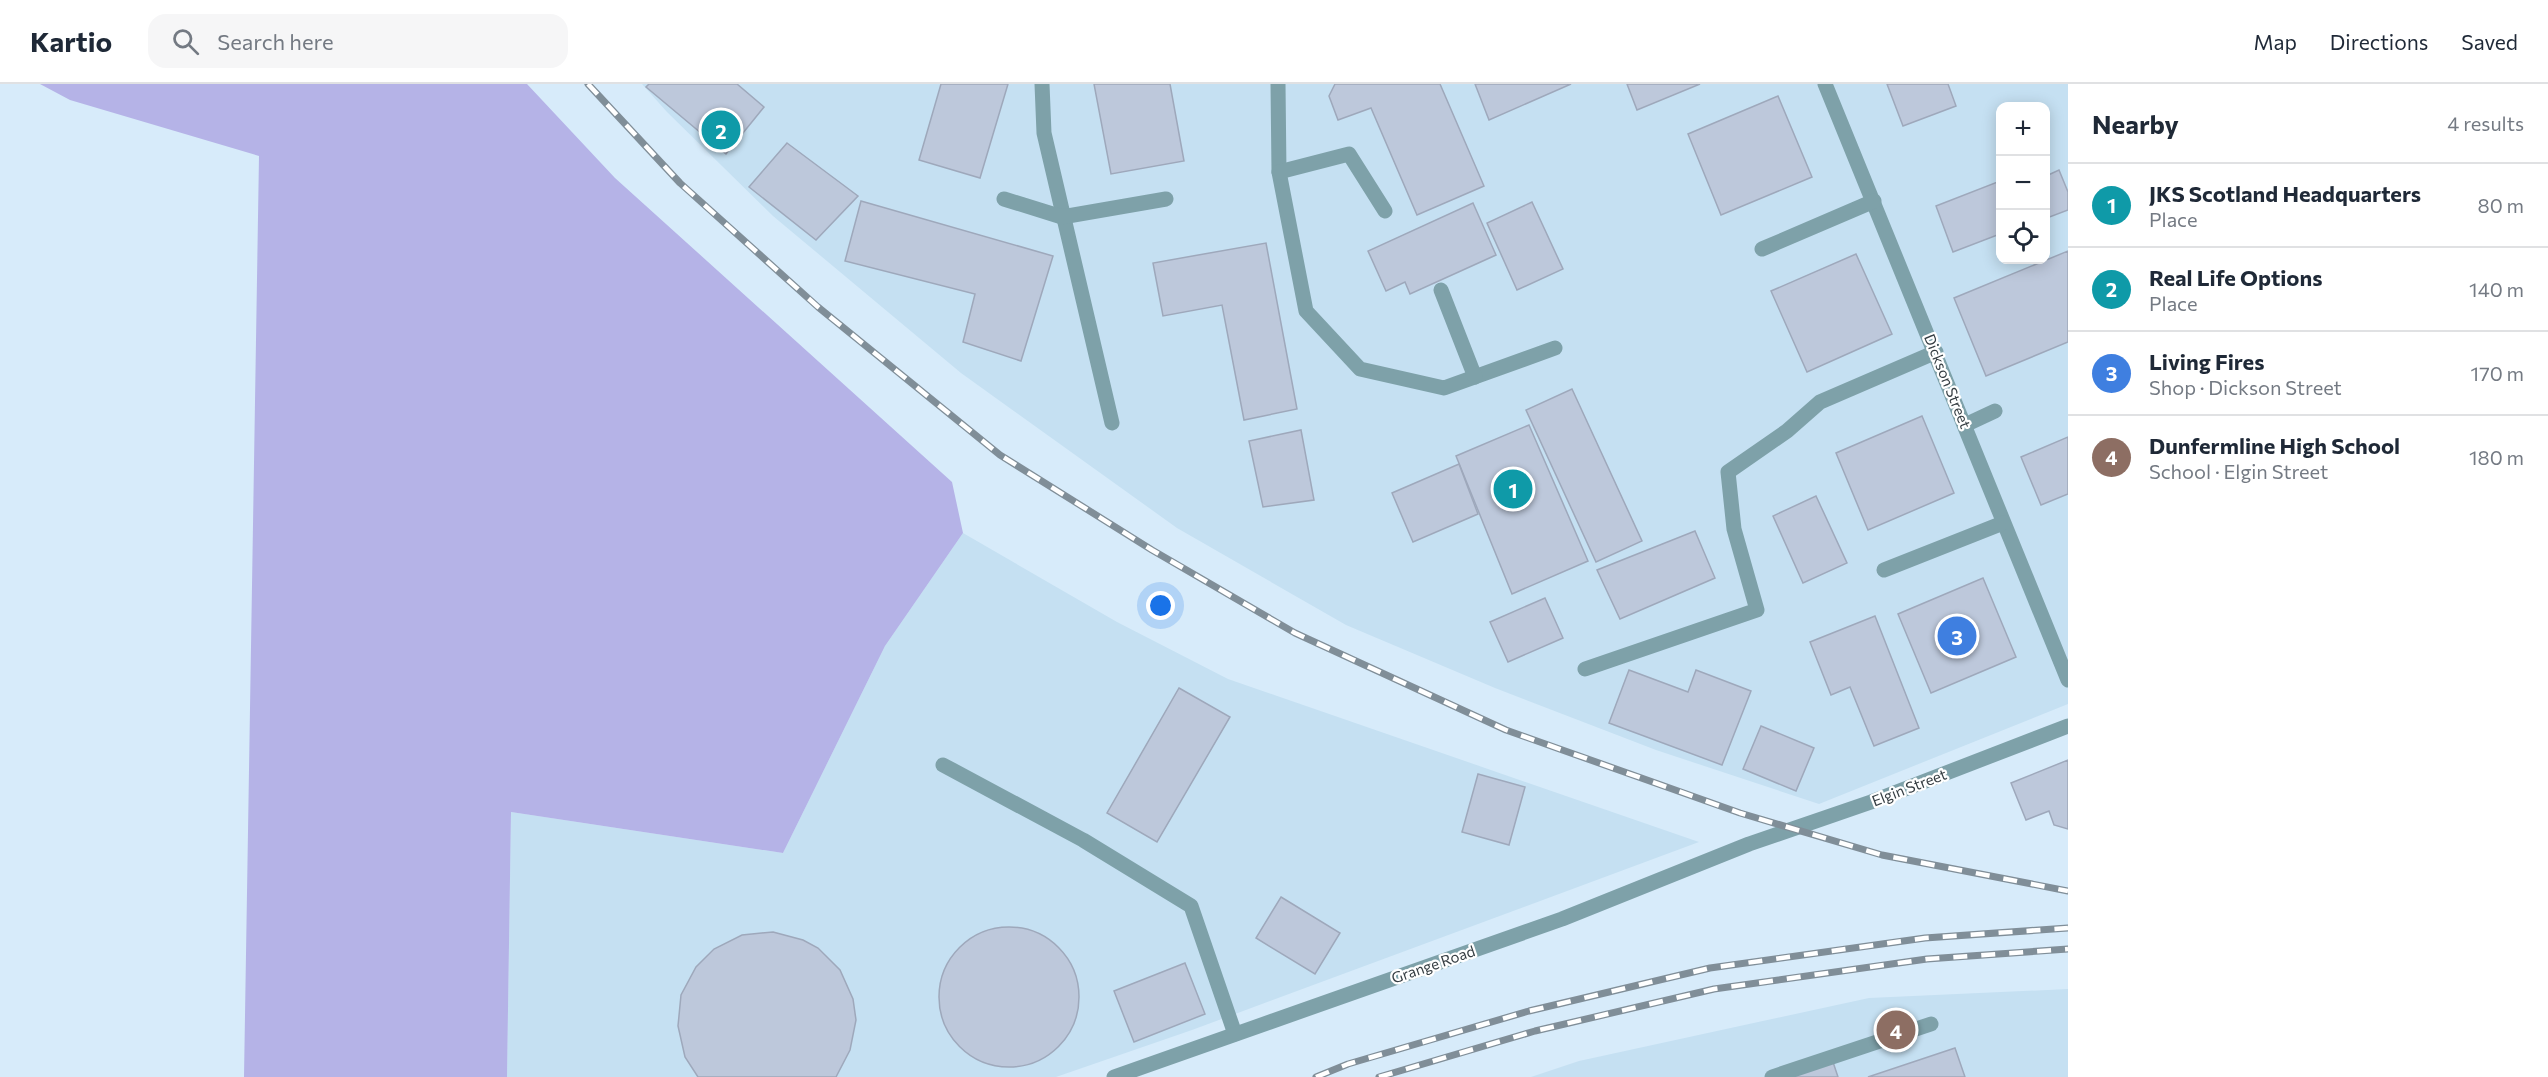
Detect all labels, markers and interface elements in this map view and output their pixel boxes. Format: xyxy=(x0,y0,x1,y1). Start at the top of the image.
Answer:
search box xyxy=(148,14,568,68)
text: Kartio xyxy=(30,24,112,58)
icon: search xyxy=(169,25,202,58)
text: Search here xyxy=(217,28,334,55)
text: Map xyxy=(2254,29,2297,54)
text: Directions xyxy=(2330,29,2428,54)
text: Saved xyxy=(2461,29,2518,54)
map controls xyxy=(1996,102,2050,264)
button: + xyxy=(1996,102,2050,156)
pin: 2 xyxy=(702,108,740,152)
text: Nearby xyxy=(2092,108,2179,139)
text: 4 results xyxy=(2447,111,2524,135)
button: − xyxy=(1996,156,2050,210)
text: JKS Scotland Headquarters xyxy=(2149,180,2421,207)
text: 1 xyxy=(2107,193,2116,217)
text: 80 m xyxy=(2478,193,2524,217)
text: Place xyxy=(2149,207,2198,231)
button: locate xyxy=(1996,210,2050,264)
text: Real Life Options xyxy=(2149,264,2323,291)
text: 2 xyxy=(2106,277,2117,301)
text: 140 m xyxy=(2469,277,2524,301)
text: Place xyxy=(2149,291,2198,315)
street label: Dickson Street xyxy=(1921,331,1975,431)
text: Living Fires xyxy=(2149,348,2264,375)
text: 3 xyxy=(2106,361,2117,385)
text: 170 m xyxy=(2471,361,2524,385)
text: Shop · Dickson Street xyxy=(2149,375,2342,399)
text: Dunfermline High School xyxy=(2149,432,2400,459)
text: 4 xyxy=(2105,445,2118,469)
text: 180 m xyxy=(2469,445,2524,469)
text: School · Elgin Street xyxy=(2149,459,2328,483)
pin: 1 xyxy=(1494,466,1532,512)
your location xyxy=(1146,591,1175,620)
pin: 3 xyxy=(1938,614,1976,658)
street label: Elgin Street xyxy=(1869,765,1949,809)
street label: Grange Road xyxy=(1389,941,1477,987)
pin: 4 xyxy=(1876,1008,1916,1052)

